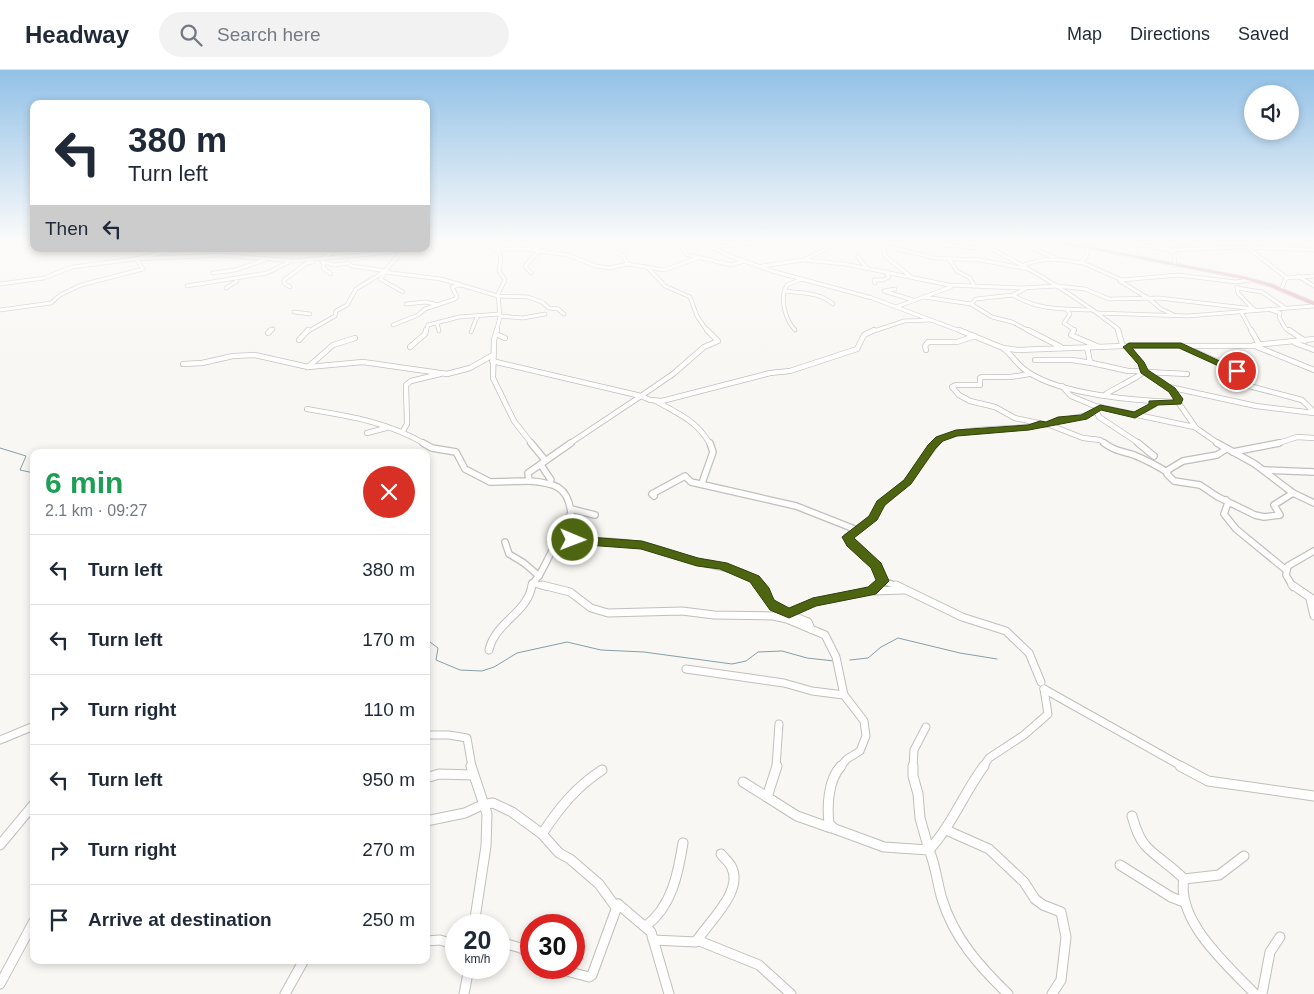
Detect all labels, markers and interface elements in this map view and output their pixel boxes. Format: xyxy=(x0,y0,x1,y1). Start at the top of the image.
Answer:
search box xyxy=(159,12,509,57)
text: Headway xyxy=(25,21,129,48)
icon: search xyxy=(177,21,205,49)
text: Search here xyxy=(217,24,321,45)
text: Map xyxy=(1067,24,1102,44)
text: Directions xyxy=(1130,24,1210,44)
text: Saved xyxy=(1238,24,1289,44)
map controls xyxy=(1244,85,1299,140)
button: sound xyxy=(1244,85,1299,140)
icon: left xyxy=(45,120,110,185)
text: 380 m xyxy=(128,120,227,159)
text: Turn left xyxy=(128,161,208,186)
icon: left xyxy=(98,215,126,243)
text: Then xyxy=(45,218,88,239)
pin xyxy=(1216,350,1258,392)
icon: arrive xyxy=(1223,357,1251,385)
text: 6 min xyxy=(45,466,123,499)
button: close xyxy=(363,466,415,518)
text: 2.1 km · 09:27 xyxy=(45,502,147,519)
position arrow xyxy=(546,513,598,565)
icon: left xyxy=(45,556,73,584)
text: Turn left xyxy=(88,559,163,580)
text: 380 m xyxy=(362,559,415,580)
icon: left xyxy=(45,626,73,654)
text: Turn left xyxy=(88,629,163,650)
text: 170 m xyxy=(362,629,415,650)
icon: right xyxy=(45,696,73,724)
text: Turn right xyxy=(88,699,176,720)
text: 110 m xyxy=(364,699,415,720)
icon: left xyxy=(45,766,73,794)
text: Turn left xyxy=(88,769,163,790)
text: 950 m xyxy=(362,769,415,790)
icon: right xyxy=(45,836,73,864)
text: Turn right xyxy=(88,839,176,860)
text: 270 m xyxy=(362,839,415,860)
icon: arrive xyxy=(45,906,73,934)
text: Arrive at destination xyxy=(88,909,272,930)
text: 250 m xyxy=(362,909,415,930)
speed limit sign: 30 xyxy=(520,914,585,979)
text: 20 xyxy=(464,926,491,954)
text: km/h xyxy=(464,952,491,966)

